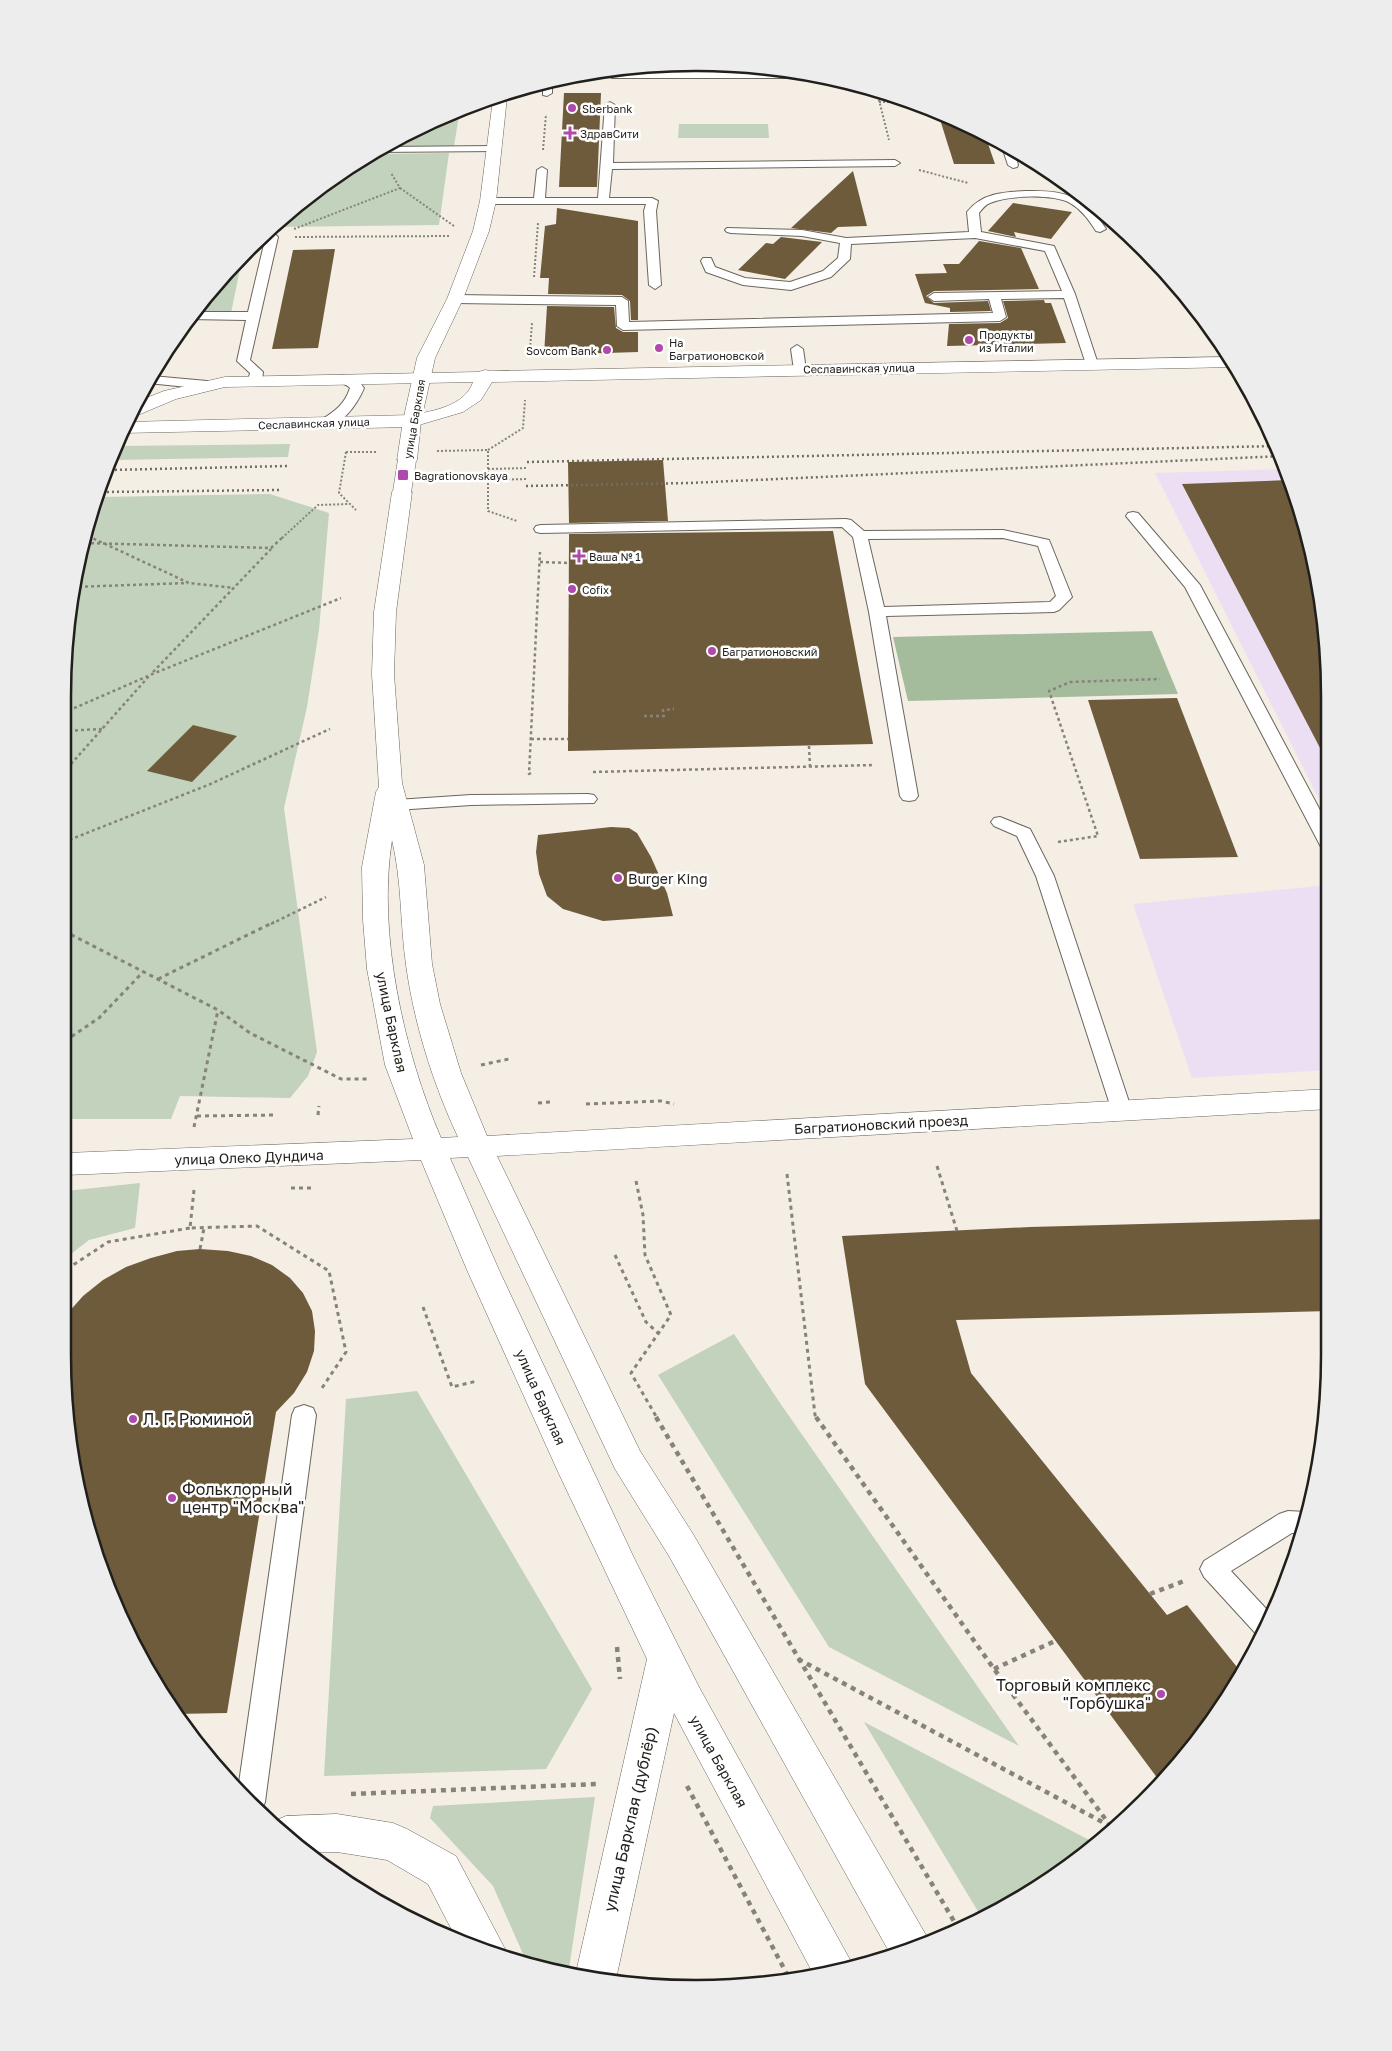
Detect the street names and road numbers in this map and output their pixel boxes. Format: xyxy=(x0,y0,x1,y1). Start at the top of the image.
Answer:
street label: Сеславинская улица xyxy=(803,361,915,375)
street label: улица Барклая xyxy=(401,378,427,460)
street label: Сеславинская улица xyxy=(258,415,370,431)
street label: улица Барклая xyxy=(373,970,411,1074)
street label: Багратионовский проезд xyxy=(794,1111,969,1137)
street label: улица Олеко Дундича xyxy=(174,1146,324,1168)
street label: улица Барклая xyxy=(512,1347,570,1447)
street label: улица Барклая xyxy=(687,1712,751,1810)
street label: улица Барклая (дублёр) xyxy=(599,1724,661,1914)

